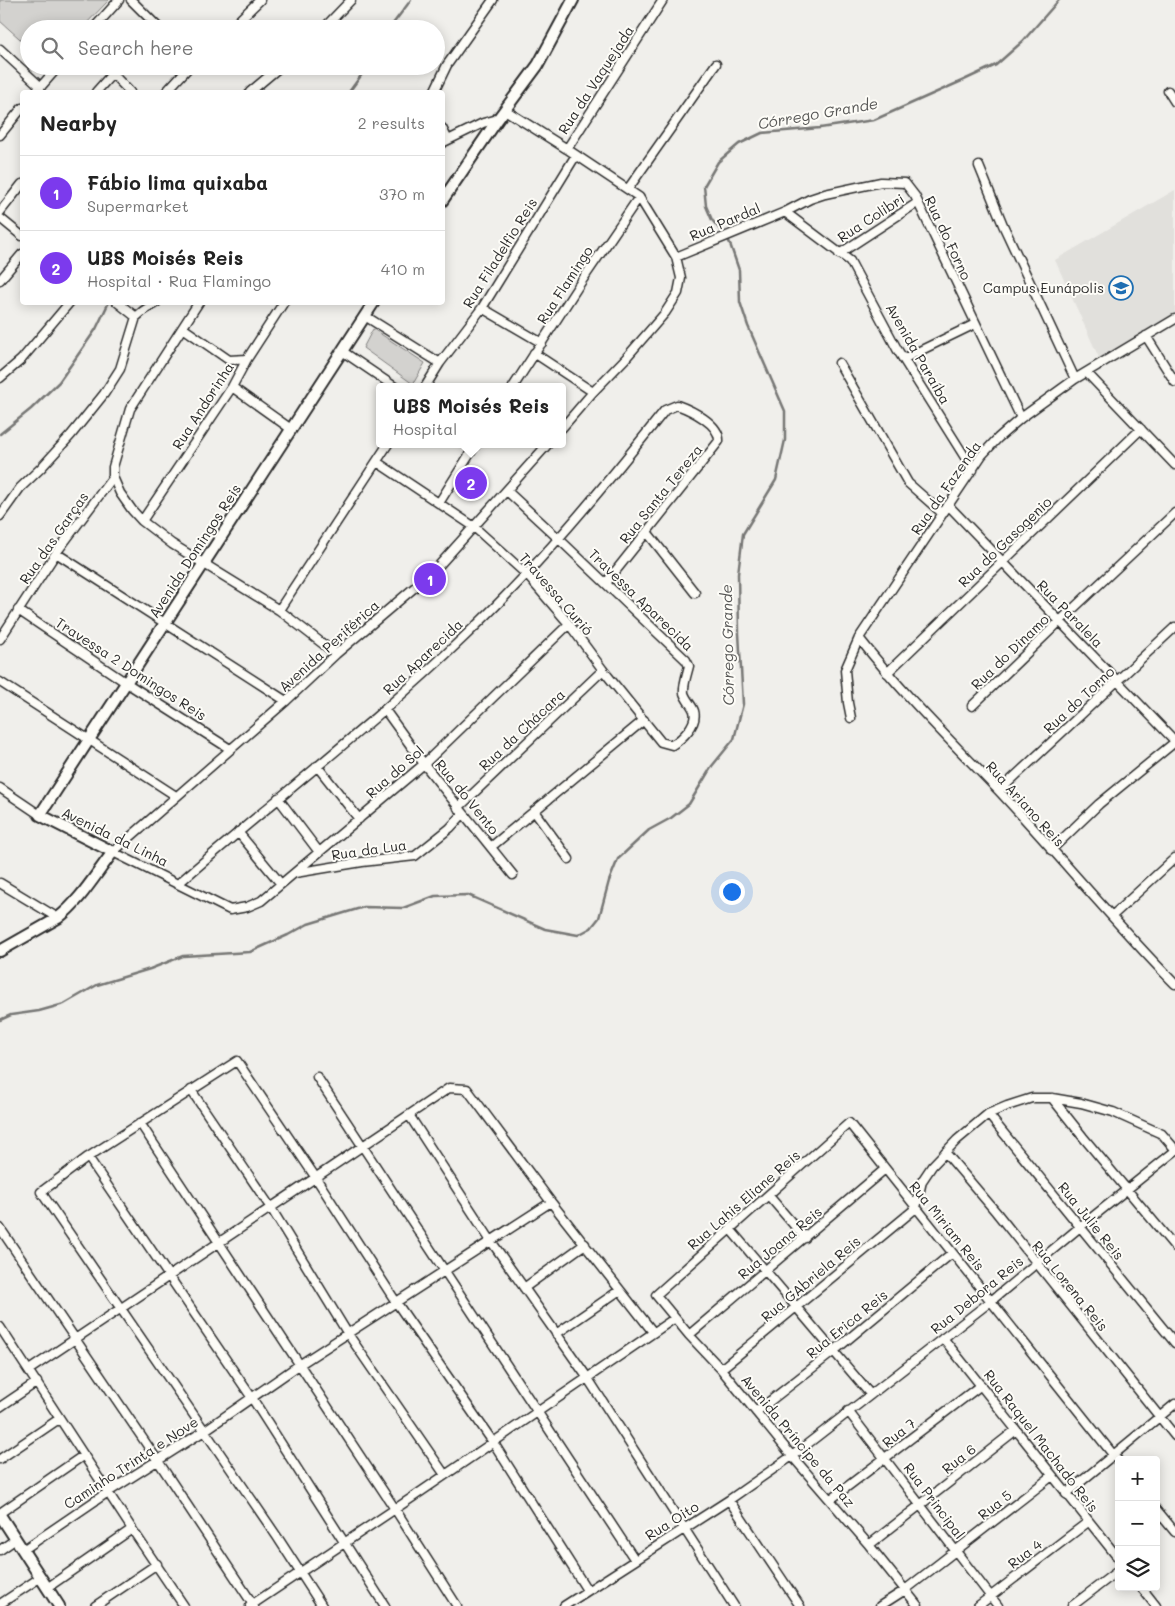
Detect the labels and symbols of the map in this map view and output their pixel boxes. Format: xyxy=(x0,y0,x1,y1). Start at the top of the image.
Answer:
street label: Rua da Vaquejada xyxy=(553,22,638,138)
water label: Córrego Grande xyxy=(756,93,879,133)
street label: Rua Colibri xyxy=(834,189,908,246)
street label: Rua do Forno xyxy=(921,193,976,283)
street label: Rua Filadelfio Reis xyxy=(458,194,541,311)
street label: Rua Pardal xyxy=(686,198,763,245)
street label: Rua Flamingo xyxy=(532,242,597,327)
school or university icon: Campus Eunápolis xyxy=(1108,275,1134,301)
place label: Campus Eunápolis xyxy=(983,278,1104,297)
street label: Avenida Paraíba xyxy=(882,300,955,408)
street label: Rua Andorinha xyxy=(167,359,238,453)
street label: Rua da Fazenda xyxy=(906,437,985,538)
street label: Rua Santa Tereza xyxy=(615,440,706,547)
pin: 2 xyxy=(455,464,487,502)
street label: Avenida Domingos Reis xyxy=(144,480,245,621)
street label: Rua das Garças xyxy=(15,488,93,588)
street label: Rua do Gasogenio xyxy=(954,492,1055,591)
street label: Travessa Aparecida xyxy=(585,544,698,655)
street label: Travessa Curió xyxy=(515,548,598,639)
pin: 1 xyxy=(414,560,446,598)
street label: Rua Paralela xyxy=(1033,576,1108,652)
water label: Córrego Grande xyxy=(716,584,738,706)
street label: Avenida Periférica xyxy=(274,595,383,696)
street label: Rua do Dinamo xyxy=(967,610,1053,694)
street label: Travessa 2 Domingos Reis xyxy=(52,613,210,725)
street label: Rua Aparecida xyxy=(379,615,467,699)
street label: Rua do Torno xyxy=(1039,662,1118,738)
street label: Rua da Chácara xyxy=(475,685,569,775)
street label: Rua do Sol xyxy=(362,741,428,802)
street label: Rua do Vento xyxy=(431,755,504,838)
street label: Rua Ariano Reis xyxy=(982,757,1069,850)
street label: Avenida da Linha xyxy=(59,802,172,871)
street label: Rua da Lua xyxy=(330,835,408,864)
your location xyxy=(719,879,745,905)
street label: Rua Lahis Eliane Reis xyxy=(683,1145,804,1254)
street label: Rua Miriam Reis xyxy=(905,1177,989,1274)
street label: Rua Julie Reis xyxy=(1054,1178,1129,1264)
street label: Rua Joana Reis xyxy=(734,1202,826,1283)
street label: Rua GAbriela Reis xyxy=(757,1231,864,1326)
street label: Rua Lorena Reis xyxy=(1028,1237,1113,1335)
street label: Rua Debora Reis xyxy=(926,1251,1027,1338)
street label: Rua Erica Reis xyxy=(802,1285,891,1362)
street label: Rua Raquel Machado Reis xyxy=(980,1366,1103,1516)
street label: Avenida Príncipe da Paz xyxy=(737,1370,860,1511)
street label: Caminho Trinta e Nove xyxy=(60,1412,202,1513)
street label: Rua 7 xyxy=(878,1413,920,1452)
street label: Rua 6 xyxy=(938,1439,980,1478)
street label: Rua Principal xyxy=(899,1459,969,1543)
street label: Rua 5 xyxy=(974,1485,1016,1524)
street label: Rua Oito xyxy=(641,1497,702,1544)
street label: Rua 4 xyxy=(1004,1534,1046,1573)

